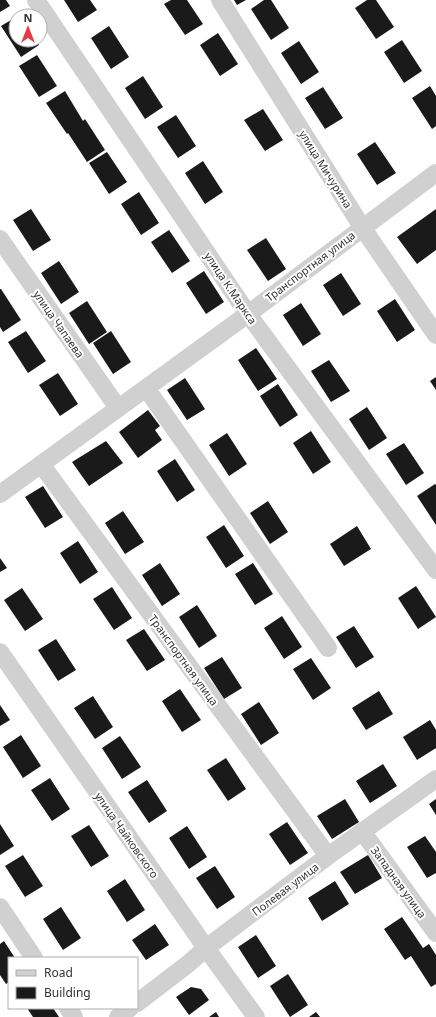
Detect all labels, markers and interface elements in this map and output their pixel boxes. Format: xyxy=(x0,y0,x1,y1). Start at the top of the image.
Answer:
north arrow xyxy=(8,8,48,48)
text: N xyxy=(24,10,32,25)
street label: улица Мичурина xyxy=(296,127,356,211)
street label: Транспортная улица xyxy=(262,227,358,305)
street label: улица К.Маркса xyxy=(201,249,261,327)
street label: улица Чапаева xyxy=(30,287,88,361)
street label: Транспортная улица xyxy=(146,612,222,708)
street label: улица Чайковского xyxy=(92,789,162,881)
street label: Западная улица xyxy=(368,843,430,921)
street label: Полевая улица xyxy=(249,859,321,919)
legend xyxy=(8,957,138,1009)
text: Road xyxy=(44,964,73,981)
text: Building xyxy=(44,984,91,1001)

